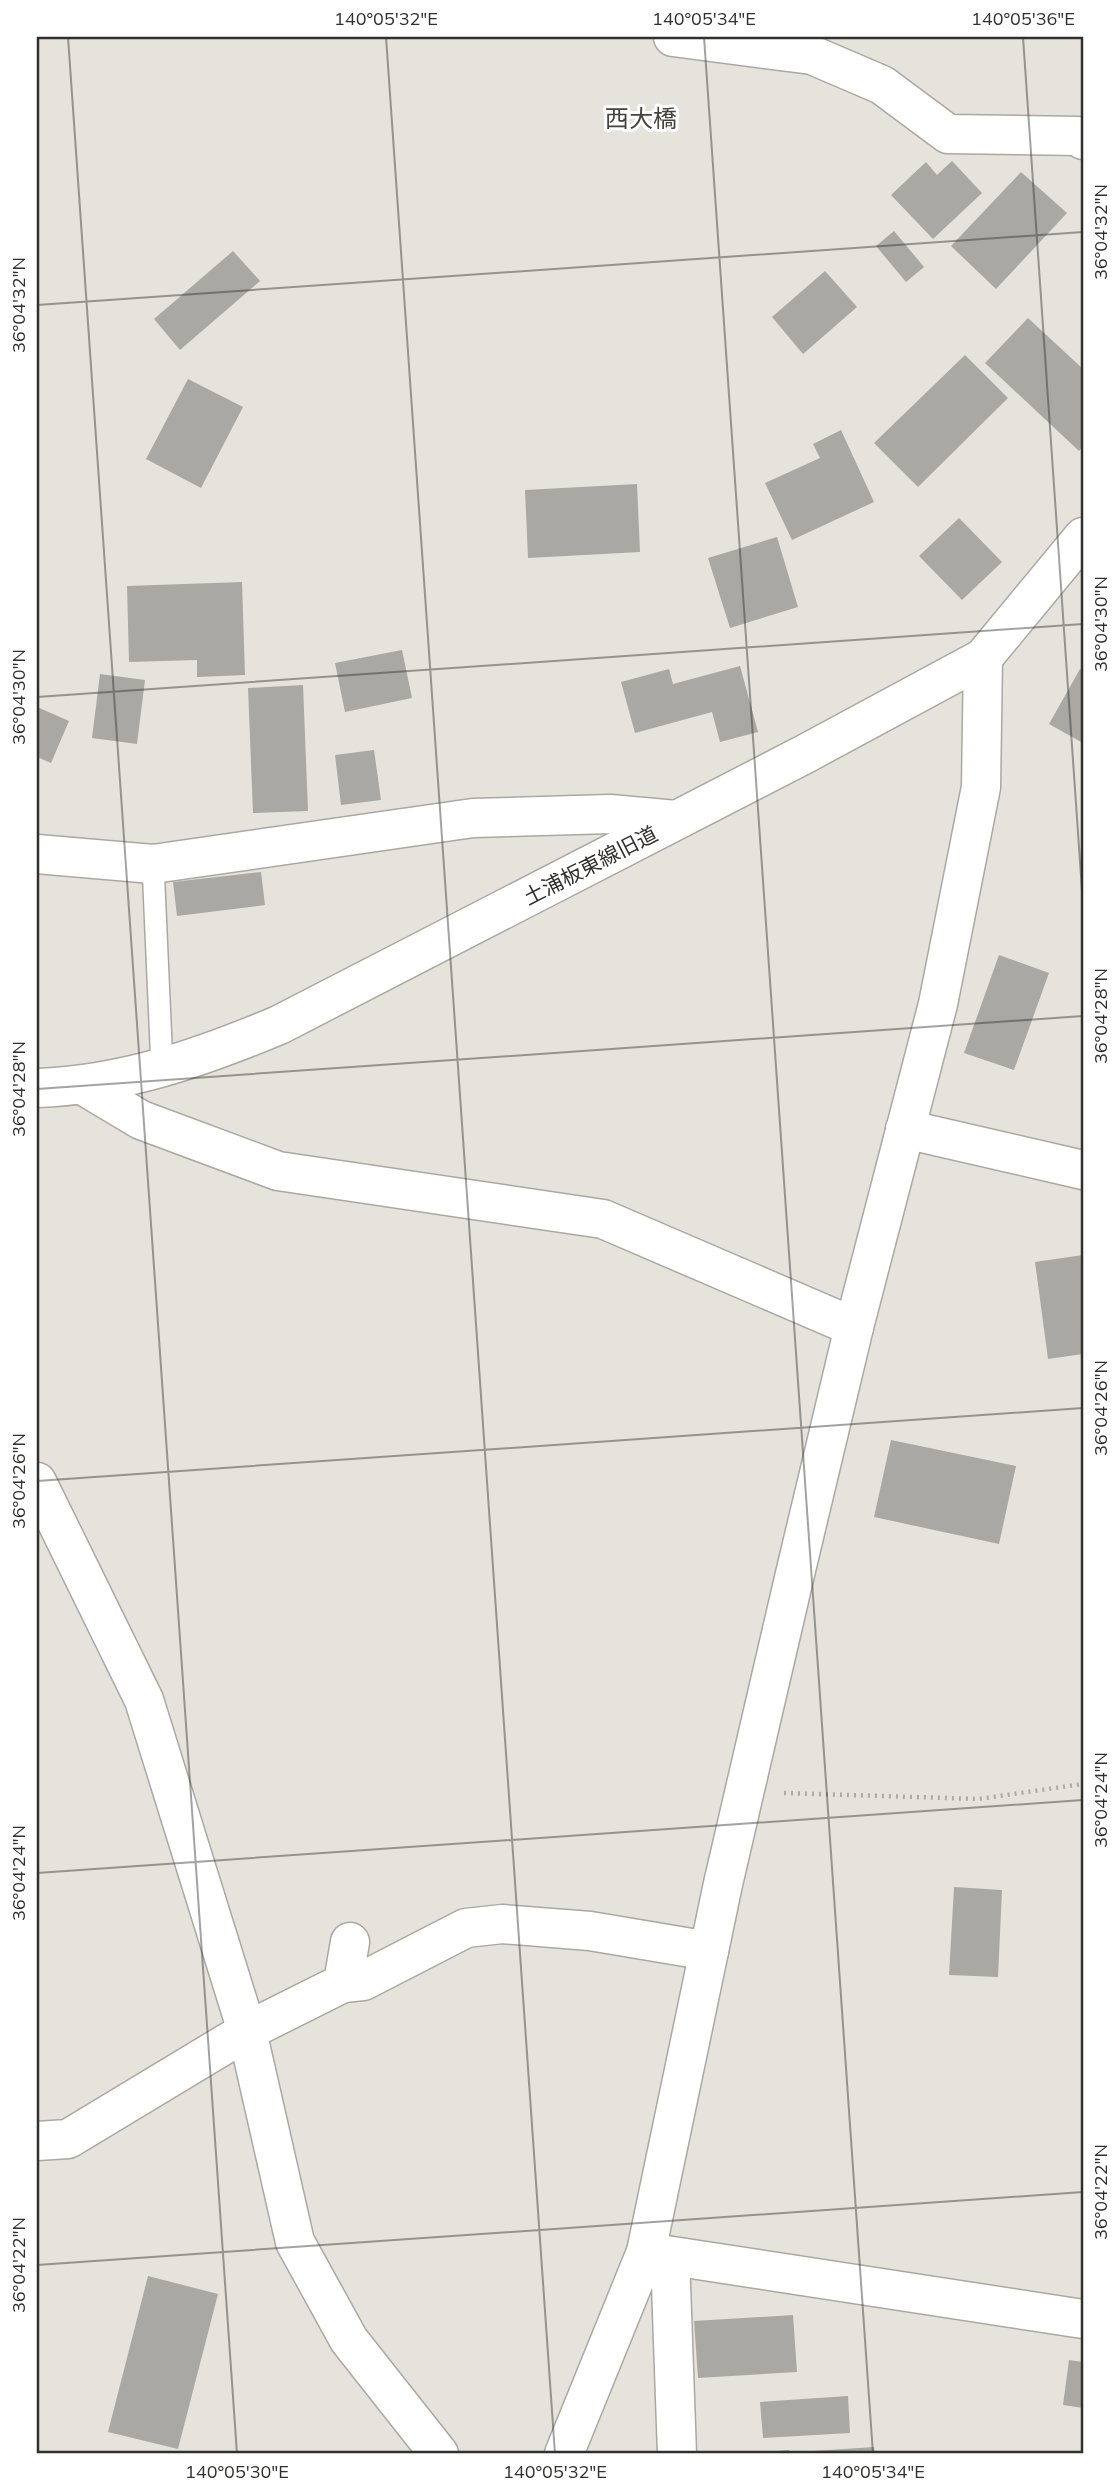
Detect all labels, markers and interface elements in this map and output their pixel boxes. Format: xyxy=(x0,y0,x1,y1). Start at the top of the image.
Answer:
text: 140°05'32"E xyxy=(334,7,438,30)
text: 140°05'34"E xyxy=(652,7,756,30)
text: 140°05'36"E xyxy=(971,7,1075,30)
district label: 西大橋 xyxy=(605,103,677,133)
text: 36°04'32"N xyxy=(1089,184,1112,280)
text: 36°04'32"N xyxy=(7,257,30,353)
text: 36°04'30"N xyxy=(1089,576,1112,672)
text: 36°04'30"N xyxy=(7,649,30,745)
street label: 土浦板東線旧道 xyxy=(519,820,661,910)
text: 36°04'28"N xyxy=(1089,968,1112,1064)
text: 36°04'28"N xyxy=(7,1041,30,1137)
text: 36°04'26"N xyxy=(1089,1360,1112,1456)
text: 36°04'26"N xyxy=(7,1433,30,1529)
text: 36°04'24"N xyxy=(1089,1752,1112,1848)
text: 36°04'24"N xyxy=(7,1825,30,1921)
text: 36°04'22"N xyxy=(1089,2144,1112,2240)
text: 36°04'22"N xyxy=(7,2217,30,2313)
text: 140°05'30"E xyxy=(185,2460,289,2483)
text: 140°05'32"E xyxy=(503,2460,607,2483)
text: 140°05'34"E xyxy=(821,2460,925,2483)

